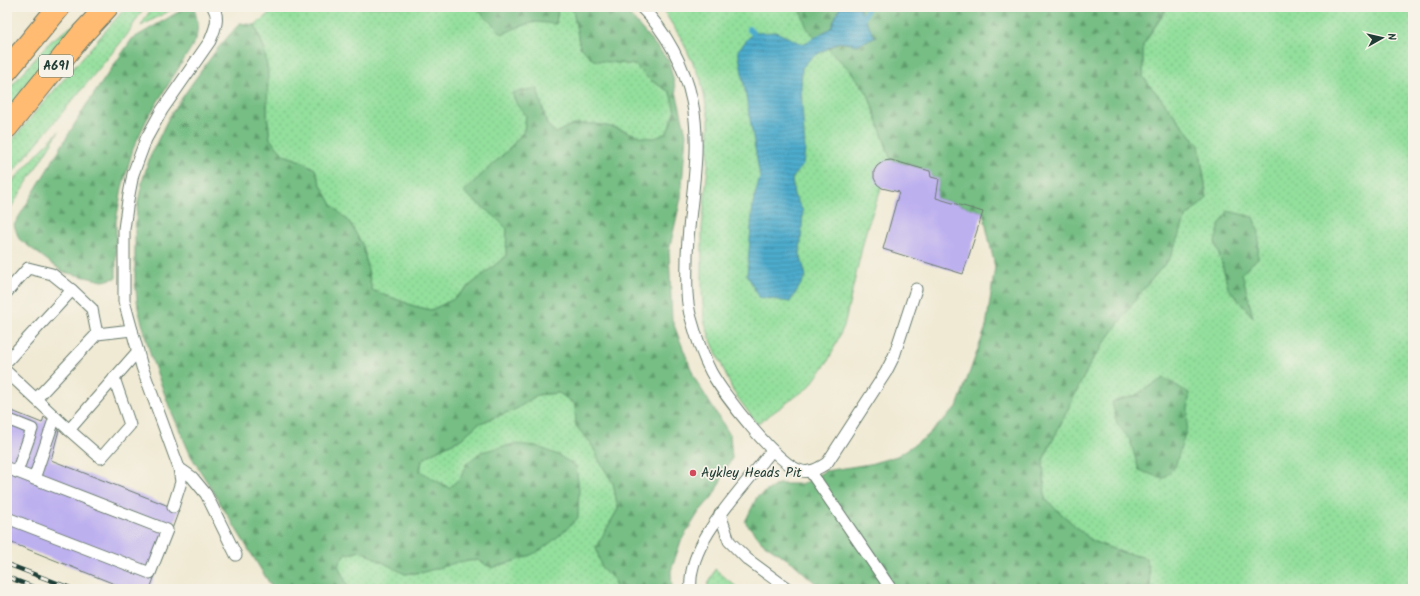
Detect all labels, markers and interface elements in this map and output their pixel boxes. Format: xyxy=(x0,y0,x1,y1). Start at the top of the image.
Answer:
north arrow xyxy=(1362,18,1402,58)
text: N xyxy=(1382,32,1400,41)
road number: A691 xyxy=(39,55,73,77)
place label: Aykley Heads Pit xyxy=(701,462,802,484)
marker: Aykley Heads Pit xyxy=(688,468,698,478)

